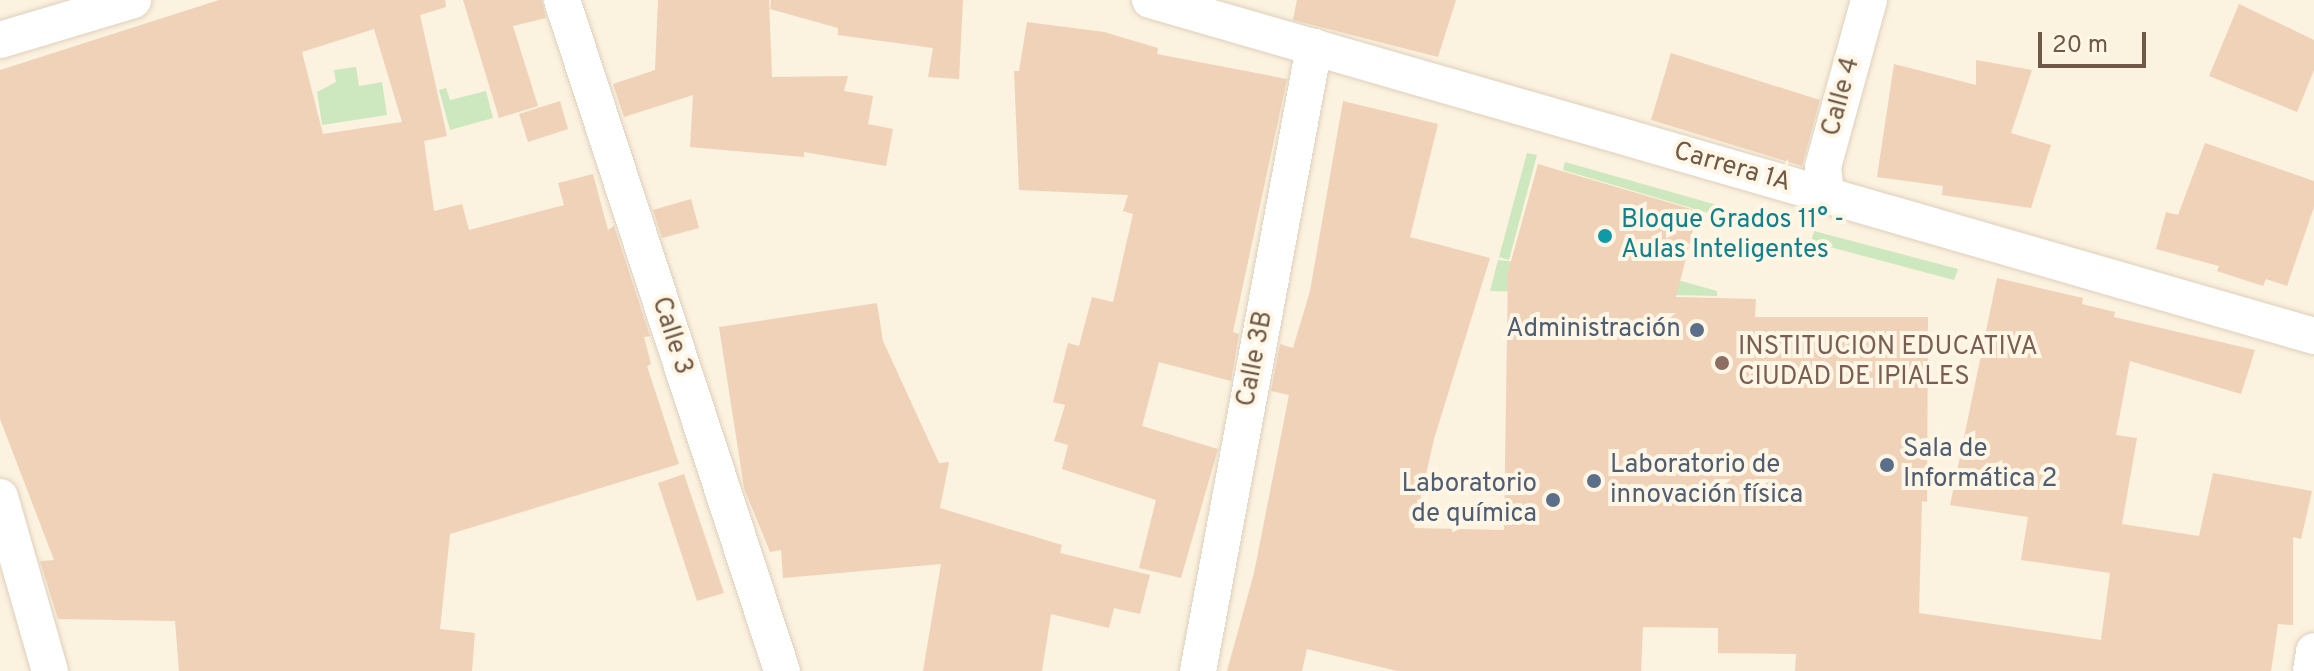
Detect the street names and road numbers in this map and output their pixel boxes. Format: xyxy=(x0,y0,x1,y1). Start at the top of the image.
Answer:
street label: Calle 4 xyxy=(1817,54,1867,140)
street label: Carrera 1A xyxy=(1670,136,1794,200)
street label: Calle 3 xyxy=(644,293,698,379)
street label: Calle 3B xyxy=(1231,309,1281,409)

